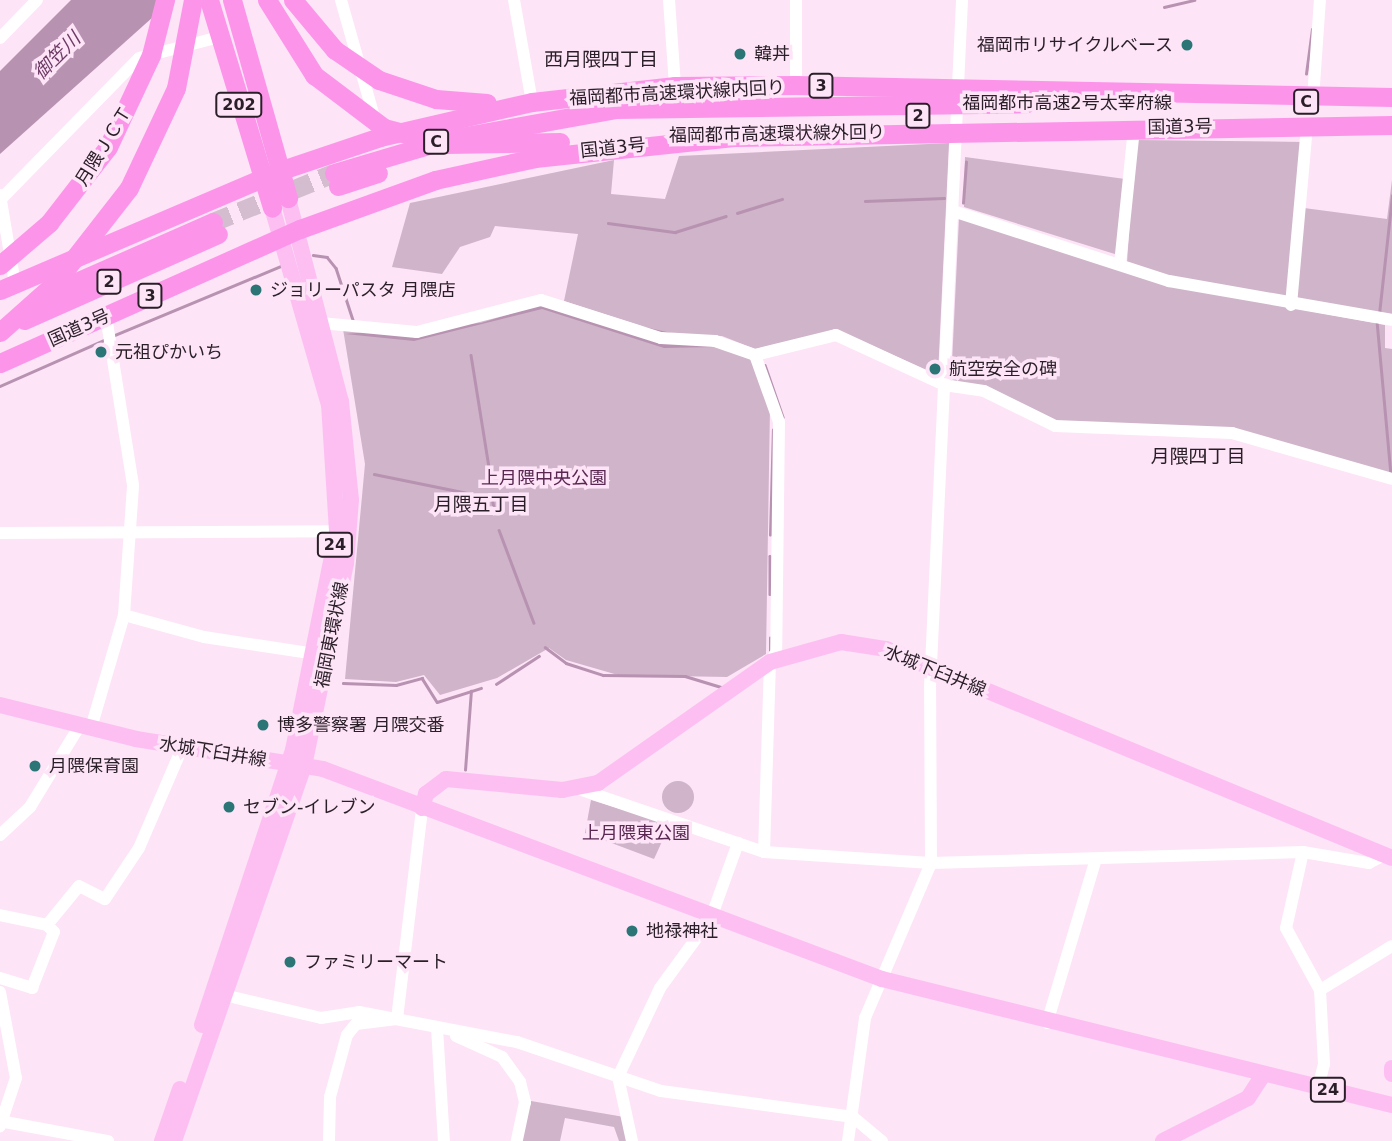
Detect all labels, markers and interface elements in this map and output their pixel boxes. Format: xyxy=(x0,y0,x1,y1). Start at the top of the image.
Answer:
water label: 御笠川 xyxy=(29,28,85,84)
place label: 福岡市リサイクルベース xyxy=(975,34,1173,56)
marker: 福岡市リサイクルベース xyxy=(1179,37,1195,53)
place label: 韓丼 xyxy=(754,43,790,65)
marker: 韓丼 xyxy=(732,46,748,62)
district label: 西月隈四丁目 xyxy=(544,49,658,71)
road number: 3 xyxy=(807,74,835,99)
street label: 福岡都市高速環状線内回り xyxy=(569,77,785,109)
road number: C xyxy=(1292,90,1320,114)
road number: 202 xyxy=(215,92,264,118)
street label: 福岡都市高速2号太宰府線 xyxy=(962,92,1172,114)
street label: 月隈ＪＣＴ xyxy=(71,102,137,190)
road number: 2 xyxy=(904,104,932,128)
street label: 国道3号 xyxy=(1147,116,1213,138)
street label: 福岡都市高速環状線外回り xyxy=(669,121,885,147)
road number: C xyxy=(422,130,450,154)
street label: 国道3号 xyxy=(579,134,647,162)
road number: 2 xyxy=(95,270,123,294)
place label: ジョリーパスタ 月隈店 xyxy=(270,279,456,301)
marker: ジョリーパスタ 月隈店 xyxy=(248,282,264,298)
road number: 3 xyxy=(136,284,164,308)
street label: 国道3号 xyxy=(45,305,113,351)
place label: 元祖ぴかいち xyxy=(115,341,223,363)
marker: 元祖ぴかいち xyxy=(93,344,109,360)
place label: 航空安全の碑 xyxy=(949,358,1057,380)
marker: 航空安全の碑 xyxy=(927,361,943,377)
district label: 月隈四丁目 xyxy=(1151,446,1245,468)
park label: 上月隈中央公園 xyxy=(481,467,607,489)
district label: 月隈五丁目 xyxy=(434,494,528,516)
road number: 24 xyxy=(316,532,354,558)
street label: 福岡東環状線 xyxy=(311,580,353,690)
street label: 水城下臼井線 xyxy=(881,641,989,701)
place label: 博多警察署 月隈交番 xyxy=(277,714,445,736)
marker: 博多警察署 月隈交番 xyxy=(255,717,271,733)
street label: 水城下臼井線 xyxy=(158,733,268,771)
place label: 月隈保育園 xyxy=(49,755,139,777)
marker: 月隈保育園 xyxy=(27,758,43,774)
place label: セブン-イレブン xyxy=(243,796,375,818)
marker: セブン-イレブン xyxy=(221,799,237,815)
park label: 上月隈東公園 xyxy=(582,822,690,844)
place label: 地禄神社 xyxy=(646,920,718,942)
marker: 地禄神社 xyxy=(624,923,640,939)
place label: ファミリーマート xyxy=(304,951,448,973)
marker: ファミリーマート xyxy=(282,954,298,970)
road number: 24 xyxy=(1309,1078,1347,1102)

